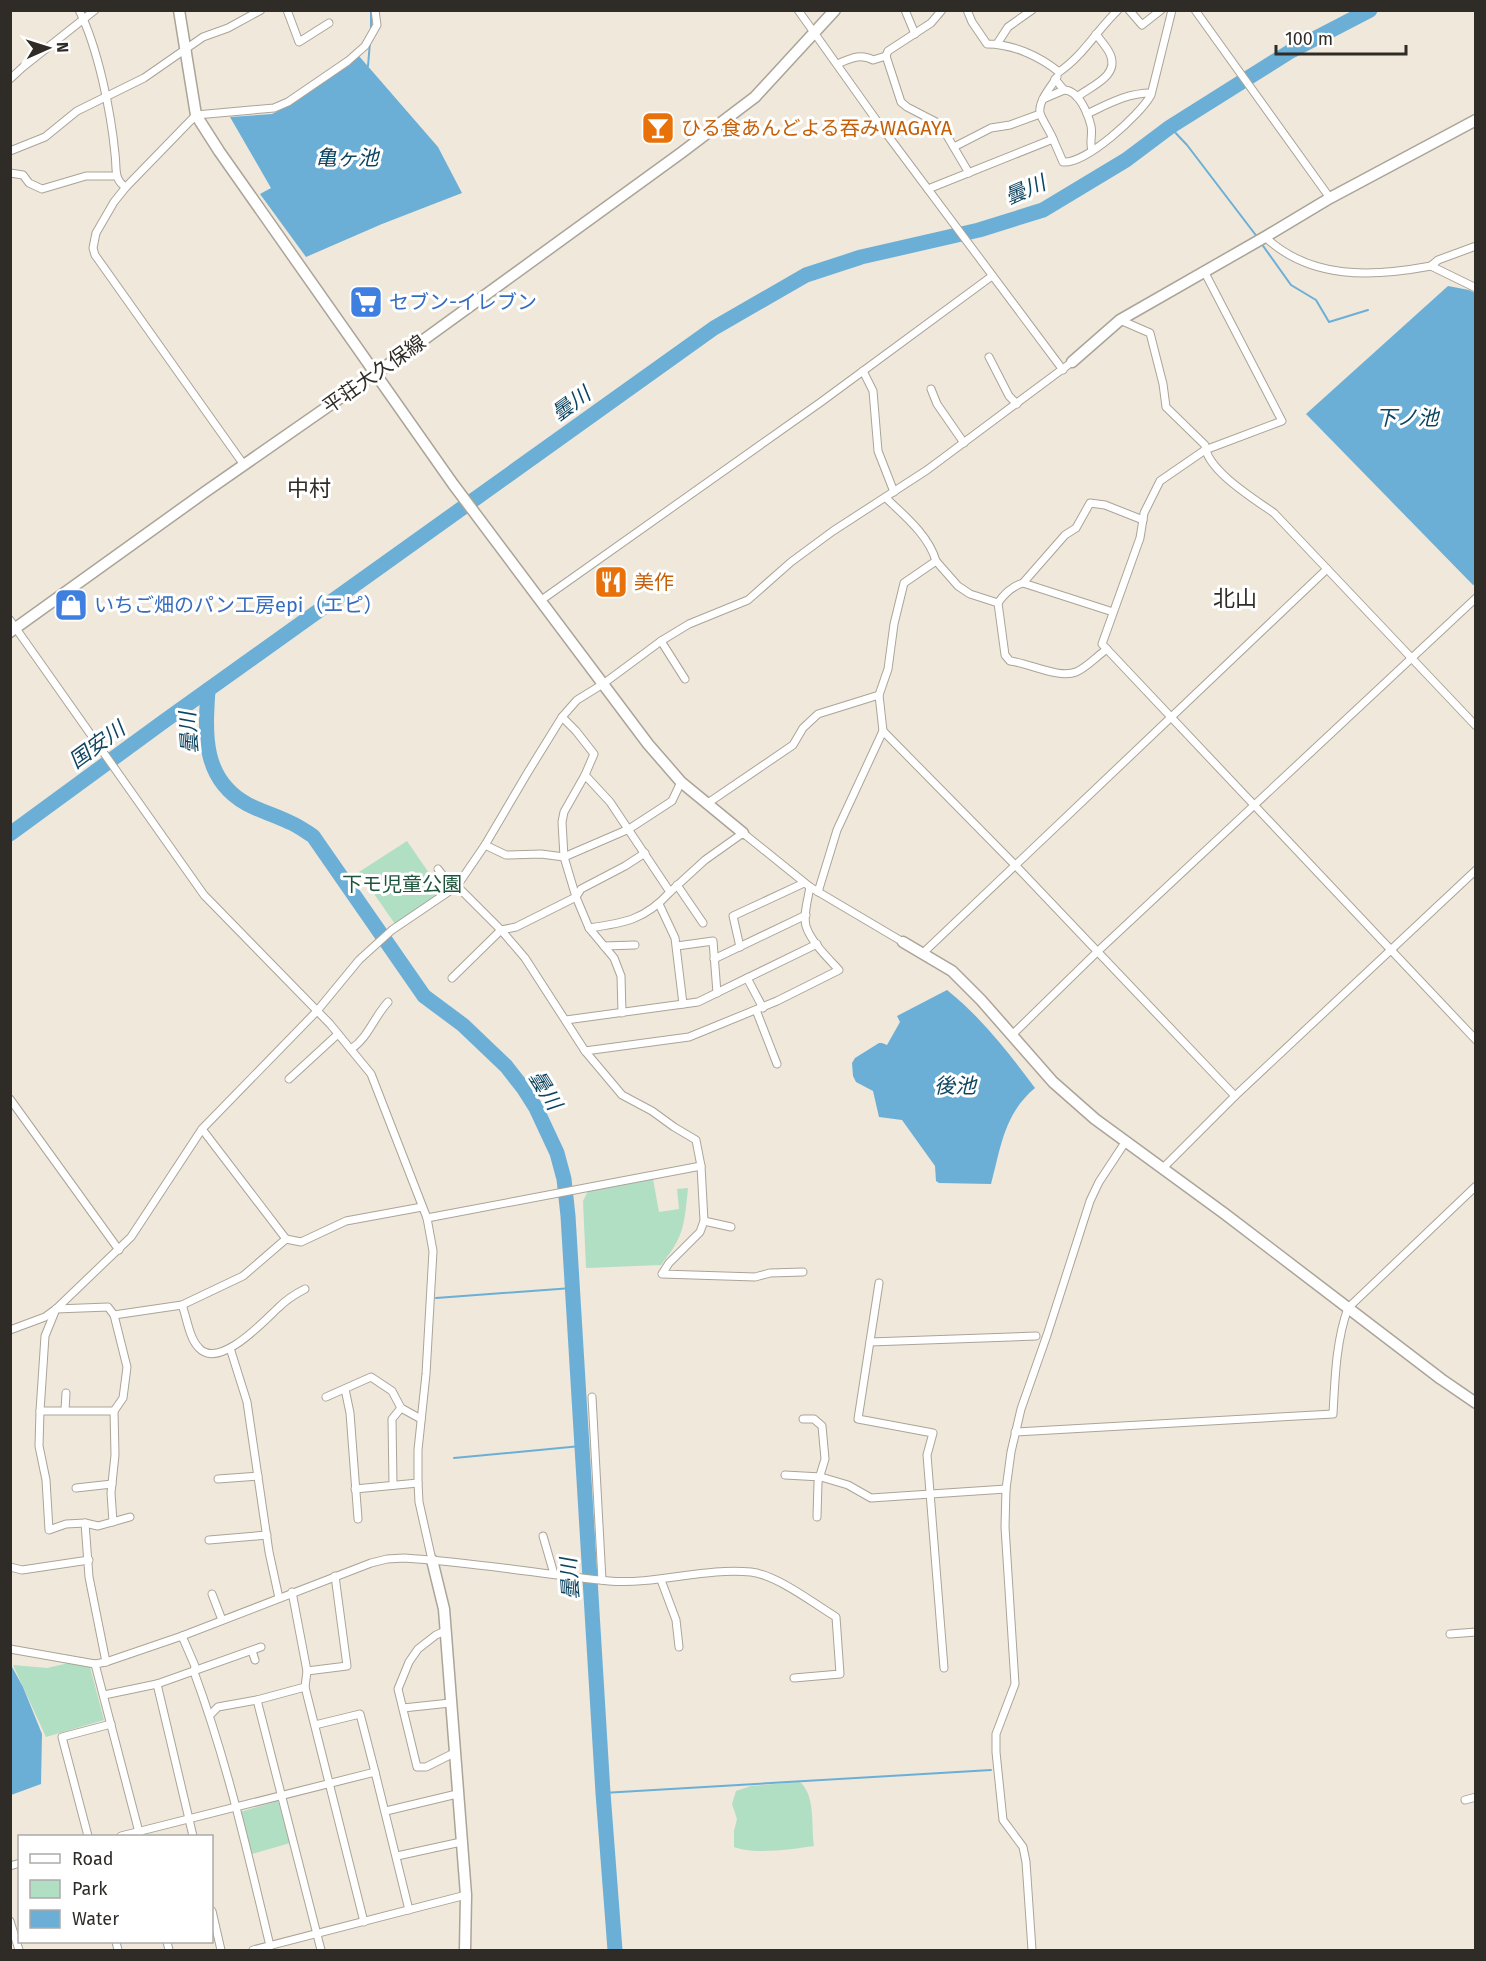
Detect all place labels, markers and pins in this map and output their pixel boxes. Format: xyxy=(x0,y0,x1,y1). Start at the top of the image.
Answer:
bar icon: ひる食あんどよる吞みWAGAYA xyxy=(640,110,676,146)
place label: ひる食あんどよる吞みWAGAYA xyxy=(681,116,953,140)
supermarket icon: セブン-イレブン xyxy=(348,284,384,320)
place label: セブン-イレブン xyxy=(389,290,537,314)
restaurant icon: 美作 xyxy=(593,564,629,600)
place label: 美作 xyxy=(634,570,674,594)
shop icon: いちご畑のパン工房epi（エピ） xyxy=(53,587,89,623)
place label: いちご畑のパン工房epi（エピ） xyxy=(94,593,383,617)

